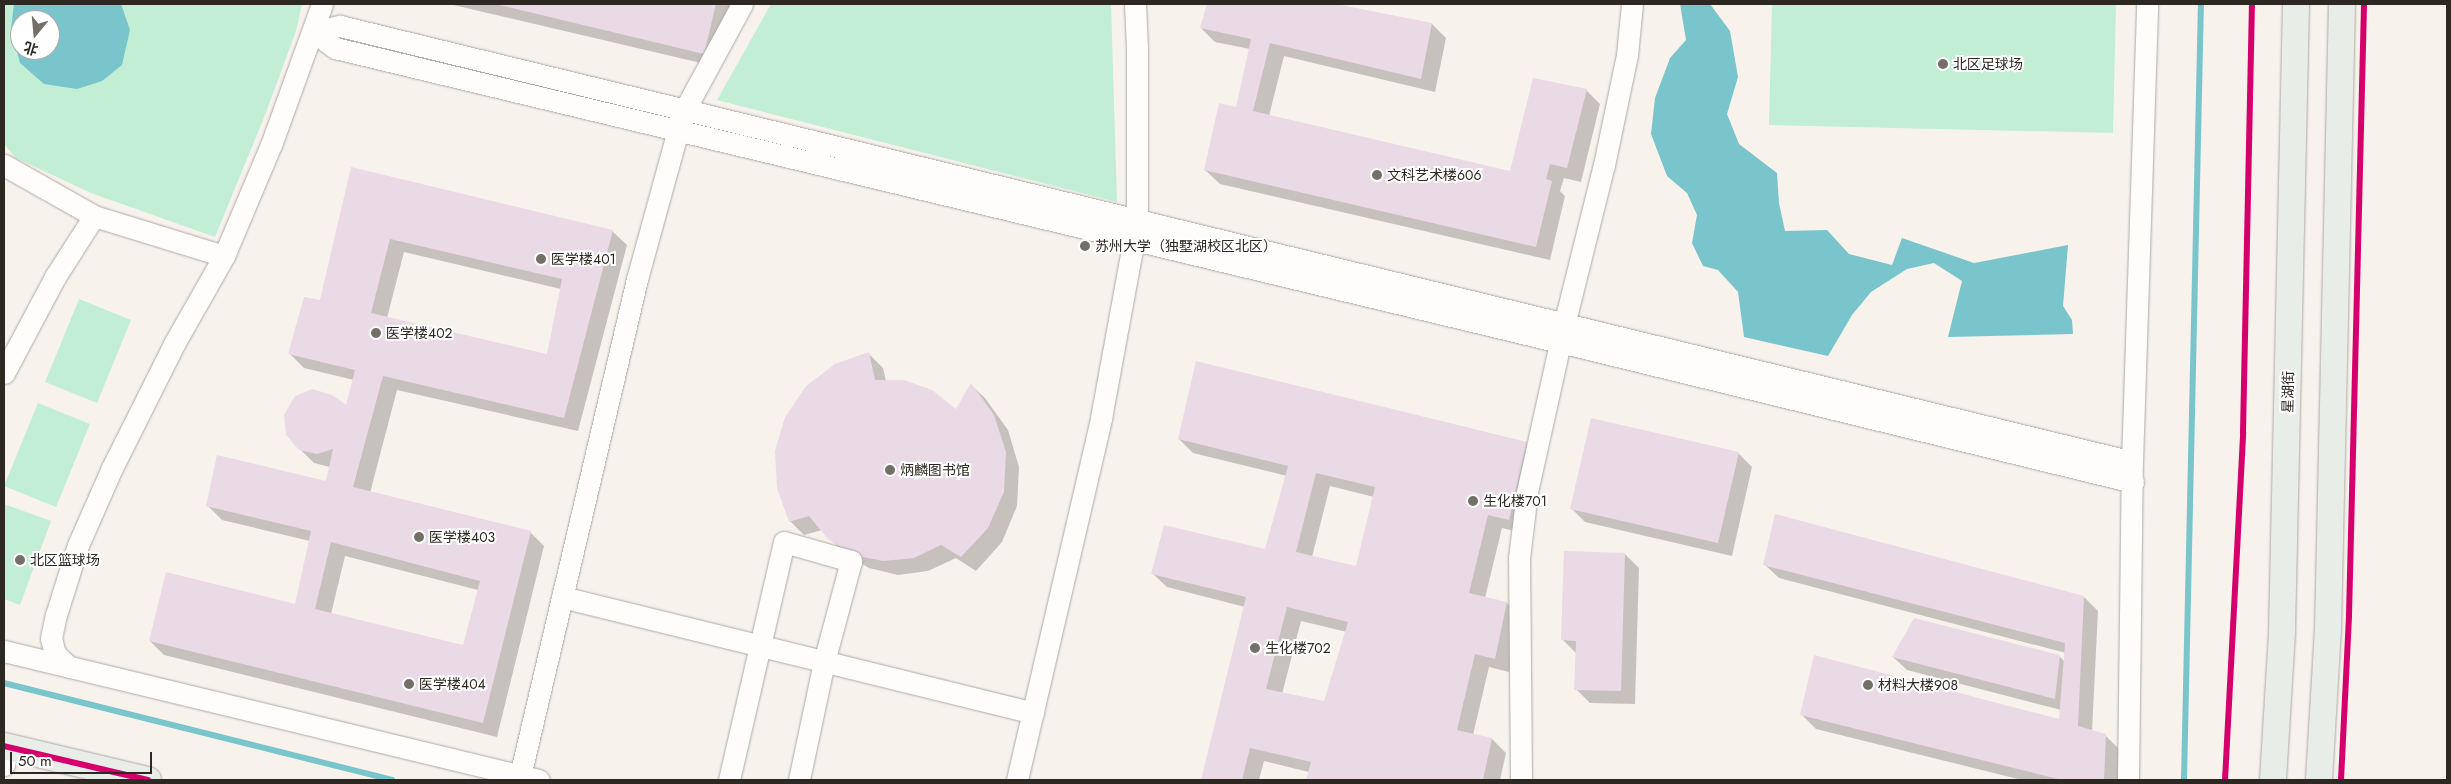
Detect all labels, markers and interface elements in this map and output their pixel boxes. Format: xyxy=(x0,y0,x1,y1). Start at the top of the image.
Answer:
north arrow xyxy=(10,10,60,60)
text: 北 xyxy=(21,37,41,60)
place label: 北区足球场 xyxy=(1953,56,2023,72)
marker: 北区足球场 xyxy=(1937,58,1949,70)
place label: 文科艺术楼606 xyxy=(1387,167,1482,183)
marker: 文科艺术楼606 xyxy=(1371,169,1383,181)
place label: 苏州大学（独墅湖校区北区） xyxy=(1095,238,1277,254)
marker: 苏州大学（独墅湖校区北区） xyxy=(1079,240,1091,252)
place label: 医学楼401 xyxy=(551,251,616,267)
marker: 医学楼401 xyxy=(535,253,547,265)
place label: 医学楼402 xyxy=(386,325,453,341)
marker: 医学楼402 xyxy=(370,327,382,339)
street label: 星湖街 xyxy=(2279,371,2297,413)
place label: 炳麟图书馆 xyxy=(900,462,970,478)
marker: 炳麟图书馆 xyxy=(884,464,896,476)
place label: 生化楼701 xyxy=(1483,493,1547,509)
marker: 生化楼701 xyxy=(1467,495,1479,507)
place label: 医学楼403 xyxy=(429,529,495,545)
marker: 医学楼403 xyxy=(413,531,425,543)
place label: 北区篮球场 xyxy=(30,552,100,568)
marker: 北区篮球场 xyxy=(14,554,26,566)
place label: 生化楼702 xyxy=(1265,640,1331,656)
marker: 生化楼702 xyxy=(1249,642,1261,654)
place label: 医学楼404 xyxy=(419,676,486,692)
place label: 材料大楼908 xyxy=(1878,677,1958,693)
marker: 医学楼404 xyxy=(403,678,415,690)
marker: 材料大楼908 xyxy=(1862,679,1874,691)
scale bar xyxy=(12,742,155,774)
text: 50 m xyxy=(18,750,52,772)

